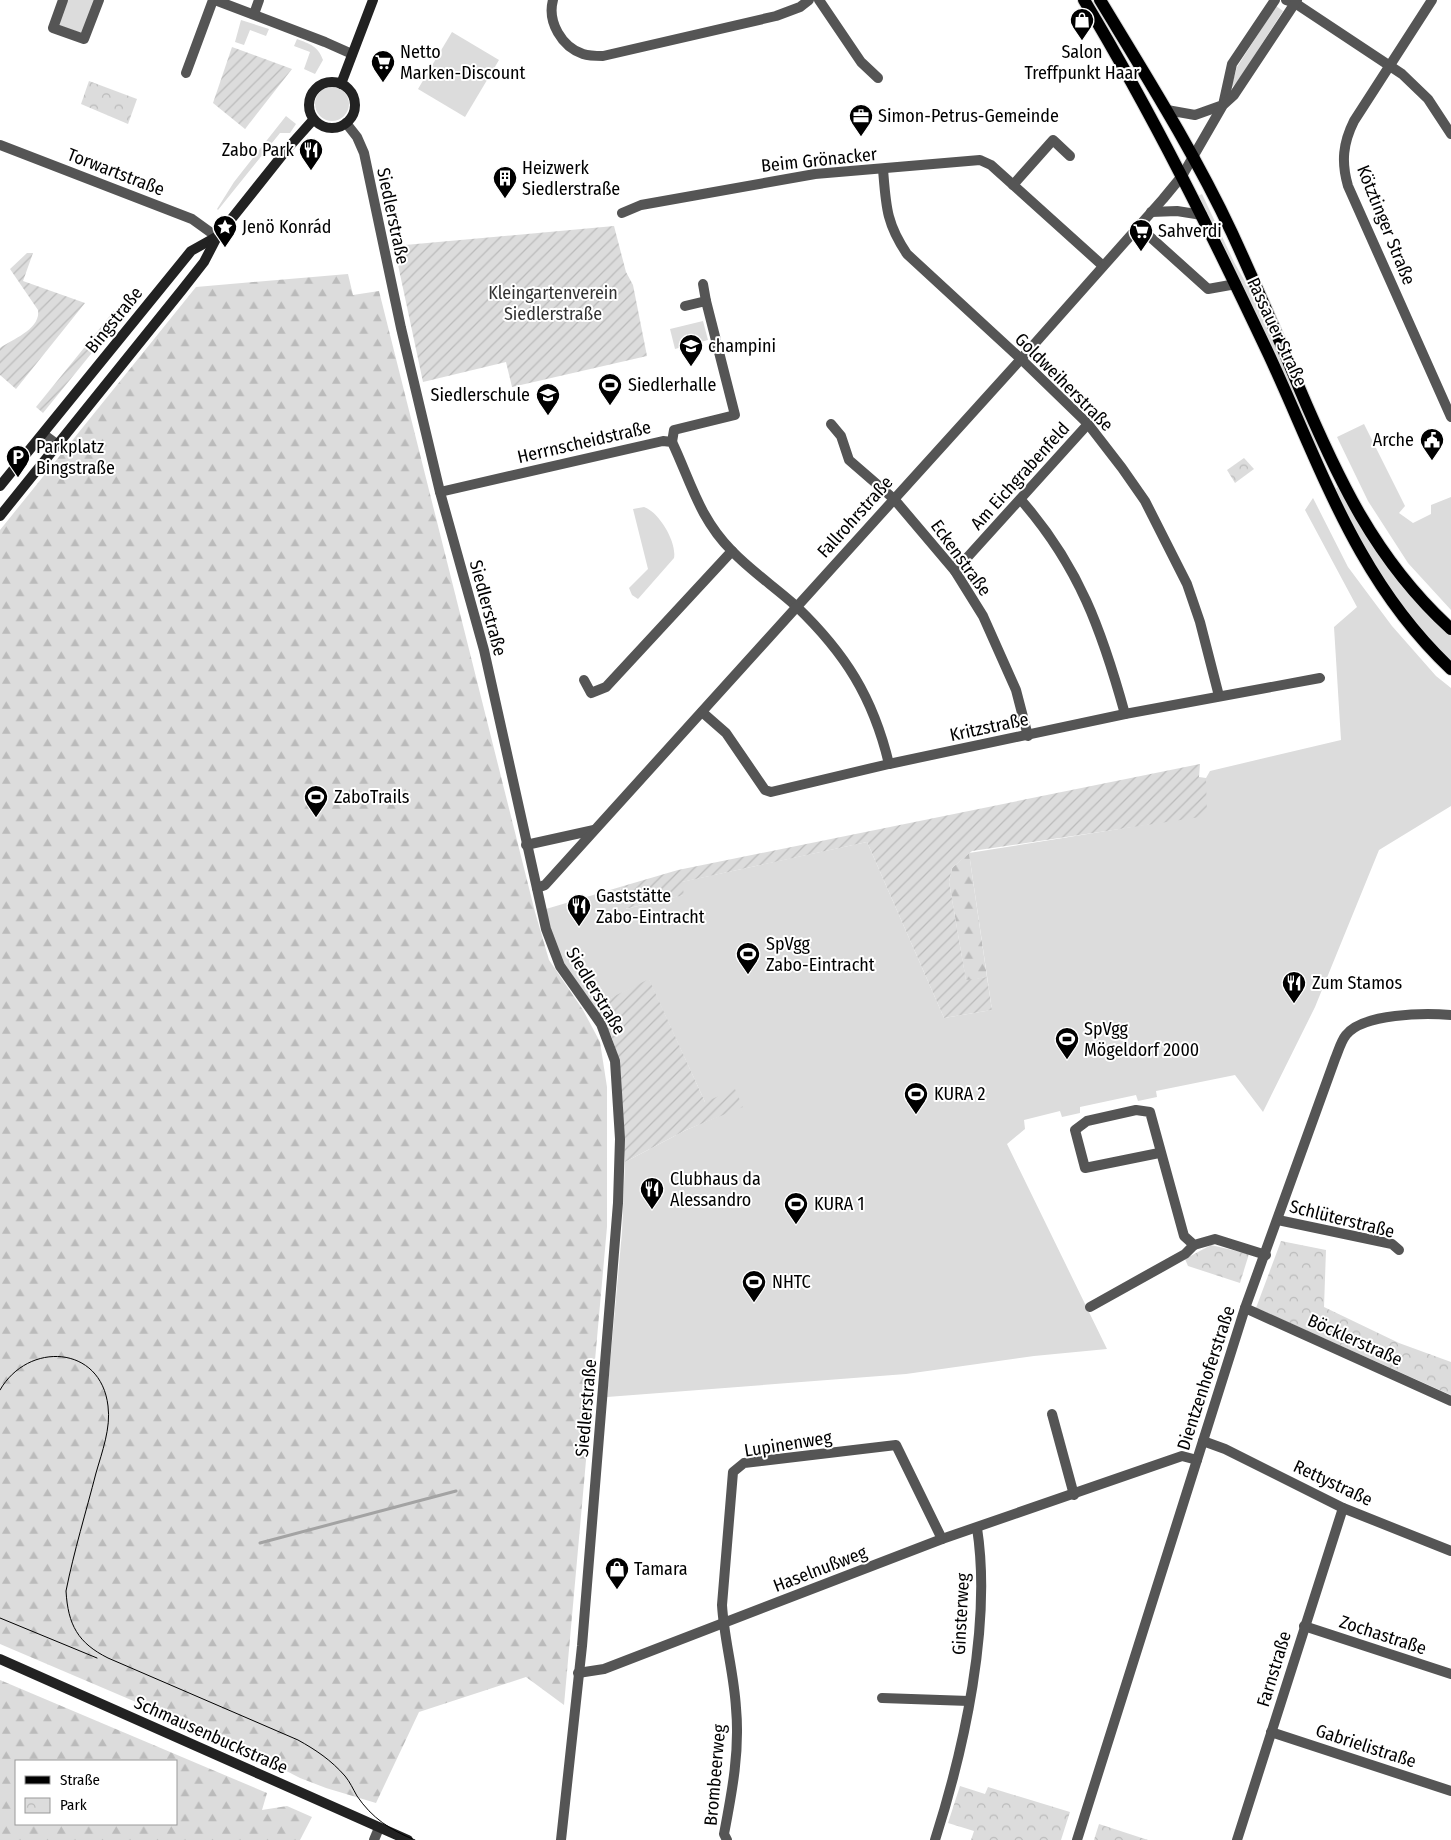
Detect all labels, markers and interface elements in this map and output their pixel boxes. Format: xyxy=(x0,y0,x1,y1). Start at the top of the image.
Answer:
shop icon: Salon Treffpunkt Haar xyxy=(1069,7,1095,41)
place label: Netto Marken-Discount xyxy=(400,41,526,84)
place label: Salon Treffpunkt Haar xyxy=(1024,41,1140,84)
supermarket icon: Netto Marken-Discount xyxy=(370,49,396,83)
office icon: Simon-Petrus-Gemeinde xyxy=(848,103,874,137)
place label: Simon-Petrus-Gemeinde xyxy=(878,105,1059,127)
restaurant icon: Zabo Park xyxy=(298,137,324,171)
place label: Zabo Park xyxy=(222,139,295,161)
street label: Torwartstraße xyxy=(64,143,168,201)
street label: Beim Grönacker xyxy=(760,143,879,177)
place label: Heizwerk Siedlerstraße xyxy=(522,157,620,200)
street label: Kötztinger Straße xyxy=(1352,162,1420,288)
building icon: Heizwerk Siedlerstraße xyxy=(492,165,518,199)
street label: Siedlerstraße xyxy=(372,166,414,266)
place icon: Jenö Konrád xyxy=(212,214,238,248)
place label: Jenö Konrád xyxy=(242,216,331,238)
supermarket icon: Sahverdi xyxy=(1128,218,1154,252)
place label: Sahverdi xyxy=(1158,220,1222,242)
street label: Passauer Straße xyxy=(1242,274,1312,390)
street label: Bingstraße xyxy=(81,282,147,358)
park label: Kleingartenverein Siedlerstraße xyxy=(488,282,618,325)
street label: Goldweiherstraße xyxy=(1010,328,1118,436)
school or university icon: champini xyxy=(678,333,704,367)
place label: champini xyxy=(708,335,776,357)
sports icon: Siedlerhalle xyxy=(597,372,623,406)
place label: Siedlerhalle xyxy=(628,374,716,396)
school or university icon: Siedlerschule xyxy=(535,382,561,416)
place label: Siedlerschule xyxy=(431,384,530,406)
street label: Herrnscheidstraße xyxy=(515,416,653,468)
street label: Am Eichgrabenfeld xyxy=(966,418,1074,534)
public building icon: Arche xyxy=(1419,427,1445,461)
place label: Arche xyxy=(1373,429,1414,451)
place label: Parkplatz Bingstraße xyxy=(36,436,115,479)
parking icon: Parkplatz Bingstraße xyxy=(5,444,31,478)
street label: Fallrohrstraße xyxy=(813,472,897,562)
street label: Eckenstraße xyxy=(926,516,996,601)
street label: Siedlerstraße xyxy=(465,558,511,658)
street label: Kritzstraße xyxy=(948,708,1030,746)
sports icon: ZaboTrails xyxy=(303,784,329,818)
place label: ZaboTrails xyxy=(334,786,410,808)
place label: Gaststätte Zabo-Eintracht xyxy=(596,885,705,928)
restaurant icon: Gaststätte Zabo-Eintracht xyxy=(566,893,592,927)
place label: SpVgg Zabo-Eintracht xyxy=(766,933,875,976)
sports icon: SpVgg Zabo-Eintracht xyxy=(735,941,761,975)
street label: Siedlerstraße xyxy=(561,943,631,1039)
restaurant icon: Zum Stamos xyxy=(1281,970,1307,1004)
place label: Zum Stamos xyxy=(1312,972,1402,994)
place label: SpVgg Mögeldorf 2000 xyxy=(1084,1018,1199,1061)
sports icon: SpVgg Mögeldorf 2000 xyxy=(1054,1026,1080,1060)
sports icon: KURA 2 xyxy=(903,1081,929,1115)
place label: KURA 2 xyxy=(934,1083,985,1105)
place label: Clubhaus da Alessandro xyxy=(670,1168,761,1211)
restaurant icon: Clubhaus da Alessandro xyxy=(639,1176,665,1210)
sports icon: KURA 1 xyxy=(783,1191,809,1225)
place label: KURA 1 xyxy=(814,1193,865,1215)
street label: Schlüterstraße xyxy=(1287,1195,1397,1243)
sports icon: NHTC xyxy=(741,1269,767,1303)
place label: NHTC xyxy=(772,1271,811,1293)
street label: Dientzenhoferstraße xyxy=(1172,1303,1240,1453)
street label: Böcklerstraße xyxy=(1304,1309,1406,1371)
street label: Siedlerstraße xyxy=(571,1358,601,1458)
street label: Lupinenweg xyxy=(743,1426,834,1462)
street label: Rettystraße xyxy=(1290,1455,1376,1511)
street label: Haselnußweg xyxy=(770,1541,870,1597)
shop icon: Tamara xyxy=(604,1556,630,1590)
place label: Tamara xyxy=(634,1558,688,1580)
street label: Ginsterweg xyxy=(948,1572,974,1656)
street label: Zochastraße xyxy=(1337,1611,1429,1659)
street label: Farnstraße xyxy=(1252,1628,1296,1710)
street label: Schmausenbuckstraße xyxy=(131,1691,291,1779)
street label: Gabrielistraße xyxy=(1313,1719,1419,1773)
street label: Brombeerweg xyxy=(700,1723,730,1827)
legend xyxy=(15,1760,178,1825)
text: Straße xyxy=(60,1771,100,1789)
text: Park xyxy=(60,1796,87,1814)

